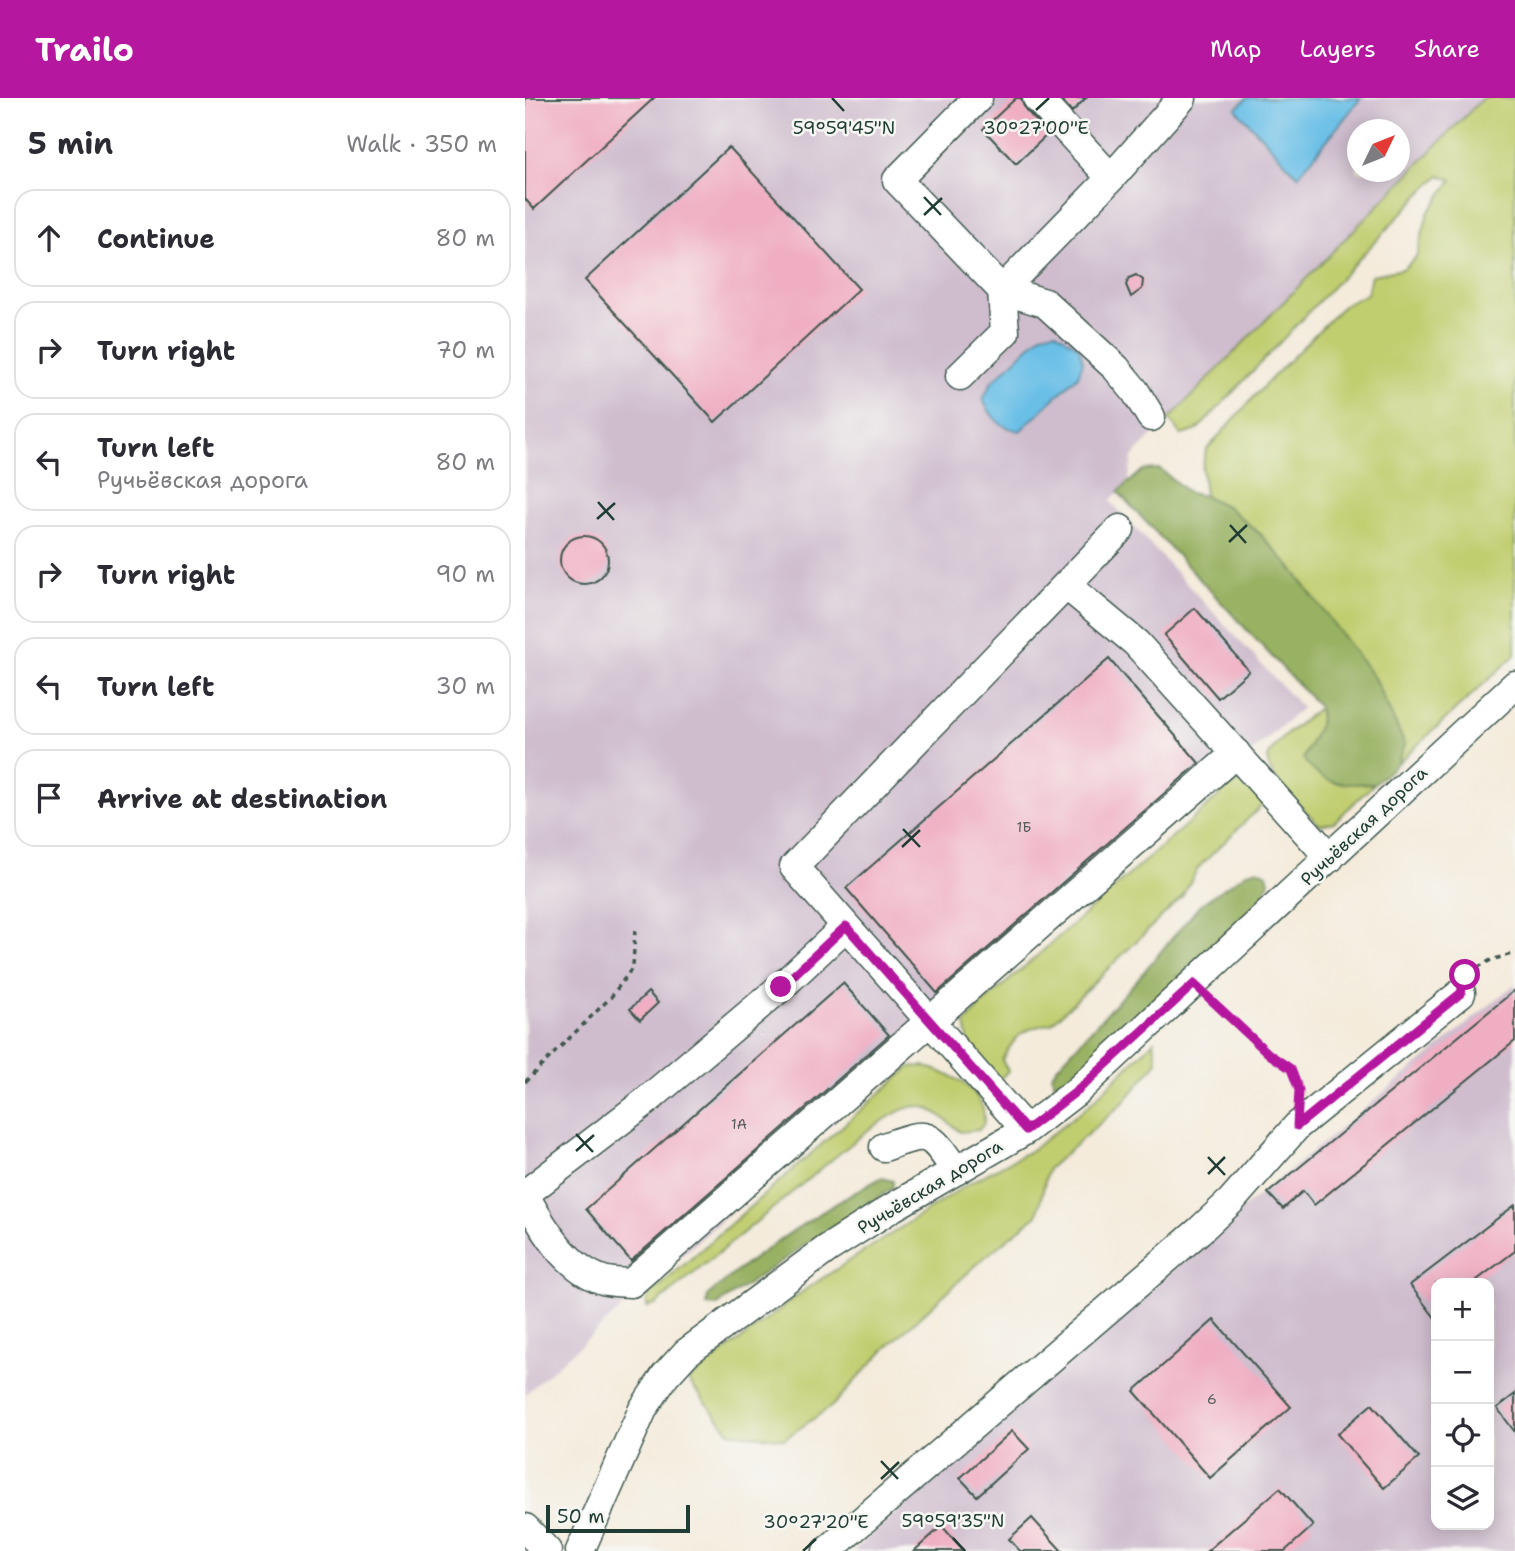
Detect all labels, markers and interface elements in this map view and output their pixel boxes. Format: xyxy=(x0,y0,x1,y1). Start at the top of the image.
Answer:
text: Trailo xyxy=(35,27,134,72)
text: Map xyxy=(1210,33,1261,65)
text: Layers xyxy=(1299,33,1376,65)
text: Share xyxy=(1414,33,1480,65)
text: 59°59'45"N xyxy=(793,116,895,140)
text: 30°27'00"E xyxy=(983,116,1089,140)
north arrow xyxy=(1347,119,1410,182)
text: 5 min xyxy=(28,123,113,164)
text: Walk · 350 m xyxy=(346,129,497,159)
icon: ahead xyxy=(30,219,68,257)
text: Continue xyxy=(97,221,215,256)
text: 80 m xyxy=(436,223,495,253)
icon: right xyxy=(30,331,68,369)
text: Turn right xyxy=(97,333,235,368)
text: 70 m xyxy=(436,335,495,365)
text: Turn left xyxy=(97,430,214,465)
icon: left xyxy=(30,443,68,481)
text: 80 m xyxy=(436,447,495,477)
text: Ручьёвская дорога xyxy=(97,465,308,495)
icon: right xyxy=(30,555,68,593)
text: Turn right xyxy=(97,557,235,592)
text: 90 m xyxy=(435,559,495,589)
icon: left xyxy=(30,667,68,705)
text: Turn left xyxy=(97,669,214,704)
text: 30 m xyxy=(436,671,495,701)
street label: Ручьёвская дорога xyxy=(1295,761,1433,891)
icon: arrive xyxy=(30,779,68,817)
text: Arrive at destination xyxy=(97,781,387,816)
house number: 1Б xyxy=(1016,818,1032,836)
route start xyxy=(1449,959,1480,990)
route end xyxy=(765,971,796,1002)
house number: 1А xyxy=(731,1115,747,1133)
street label: Ручьёвская дорога xyxy=(853,1134,1007,1240)
map controls xyxy=(1431,1278,1494,1530)
button: + xyxy=(1431,1278,1494,1341)
button: − xyxy=(1431,1341,1494,1404)
house number: 6 xyxy=(1207,1390,1217,1408)
button: locate xyxy=(1431,1404,1494,1467)
button: layers xyxy=(1431,1467,1494,1530)
scale bar xyxy=(546,1502,689,1534)
text: 50 m xyxy=(557,1504,605,1529)
text: 59°59'35"N xyxy=(902,1509,1004,1533)
text: 30°27'20"E xyxy=(763,1510,869,1534)

